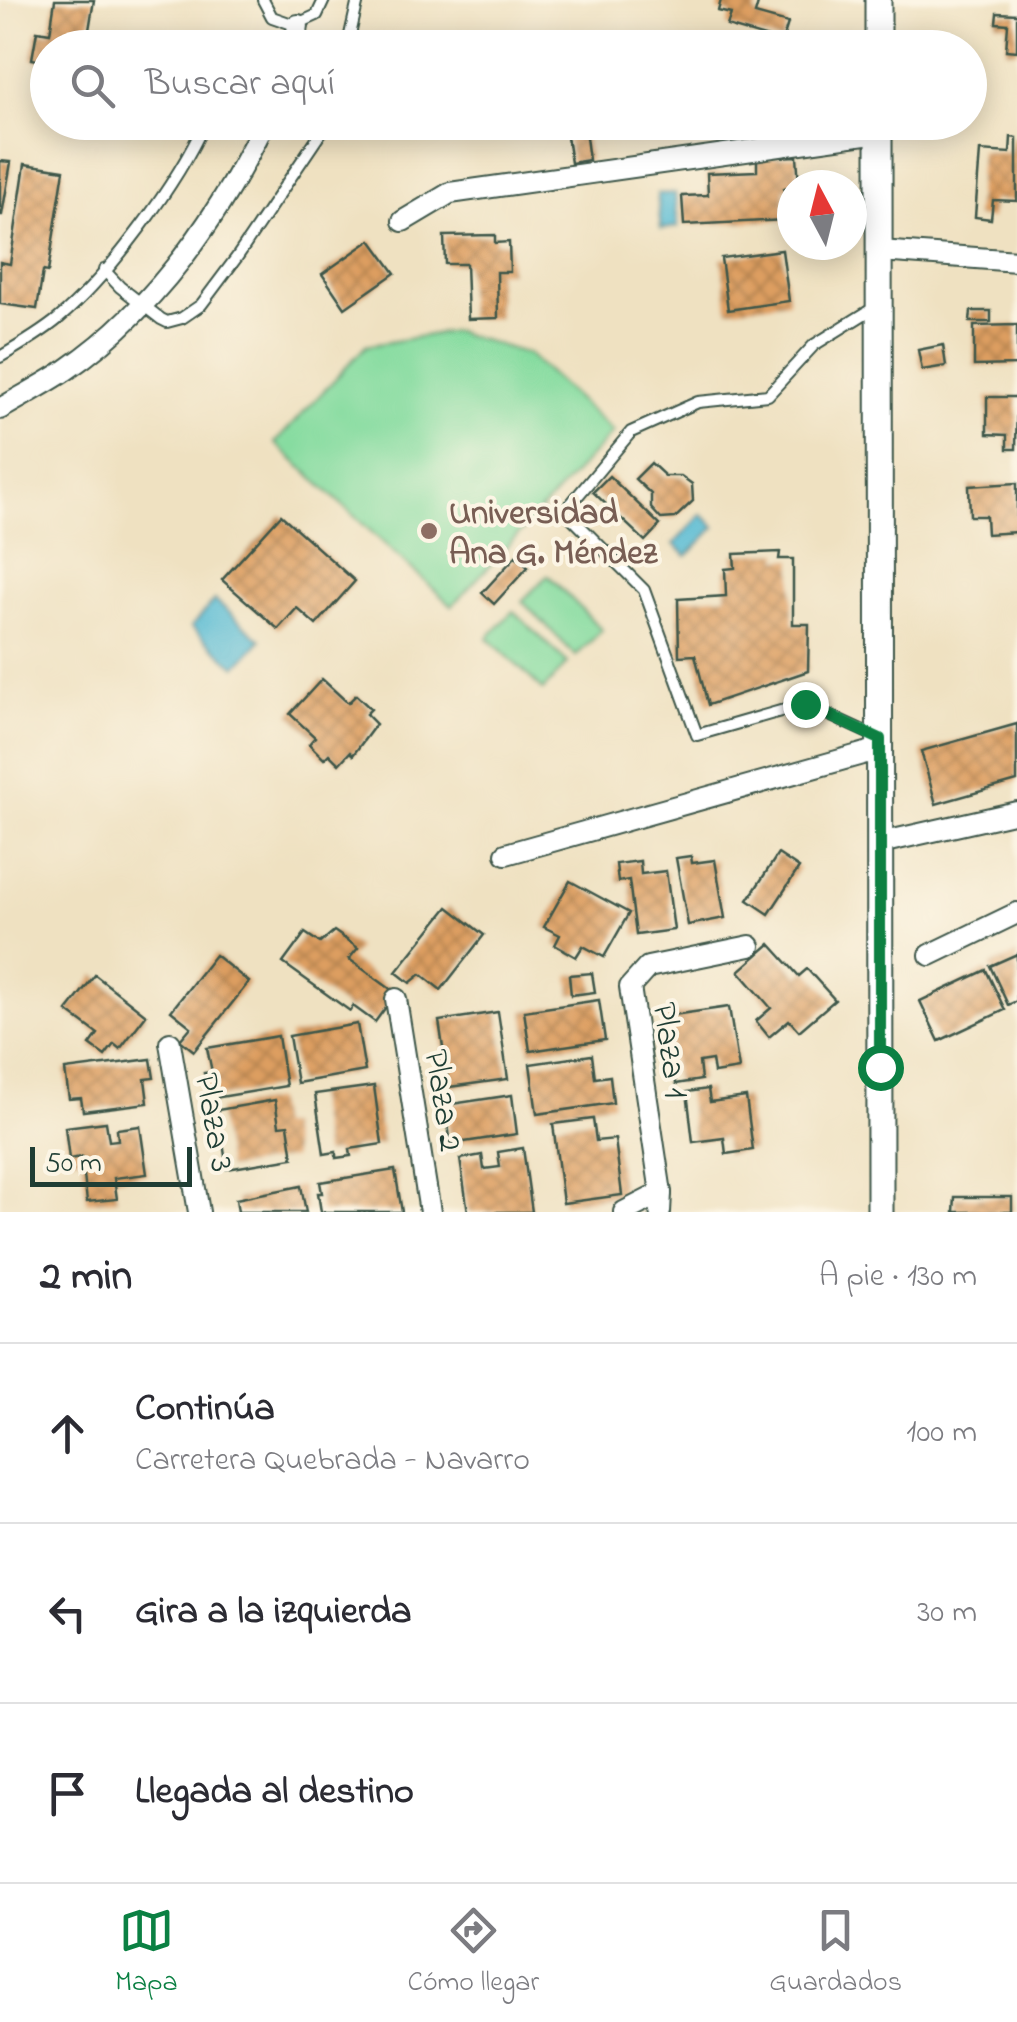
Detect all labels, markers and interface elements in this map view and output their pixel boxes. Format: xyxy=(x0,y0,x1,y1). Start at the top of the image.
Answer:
search box xyxy=(30,30,987,140)
text: Buscar aquí xyxy=(145,57,335,113)
icon: search xyxy=(65,58,120,113)
north arrow xyxy=(777,170,867,260)
place label: Universidad Ana G. Méndez xyxy=(449,489,659,580)
marker: Universidad Ana G. Méndez xyxy=(418,520,440,542)
route end xyxy=(783,682,829,728)
street label: Plaza 1 xyxy=(637,999,700,1102)
route start xyxy=(858,1045,904,1091)
street label: Plaza 2 xyxy=(408,1046,475,1155)
street label: Plaza 3 xyxy=(179,1069,246,1176)
scale bar xyxy=(30,1142,192,1186)
text: 50 m xyxy=(45,1144,102,1185)
text: 2 min xyxy=(40,1247,132,1308)
text: A pie · 130 m xyxy=(819,1254,977,1301)
text: Continúa xyxy=(135,1382,275,1438)
icon: ahead xyxy=(40,1406,95,1461)
text: 100 m xyxy=(906,1410,977,1457)
text: Carretera Quebrada - Navarro xyxy=(135,1438,530,1485)
text: Gira a la izquierda xyxy=(135,1585,412,1641)
icon: left xyxy=(40,1586,95,1641)
text: 30 m xyxy=(917,1590,977,1637)
text: Llegada al destino xyxy=(135,1765,414,1821)
icon: arrive xyxy=(40,1766,95,1821)
tab: Mapa xyxy=(115,1903,178,2004)
tab: Cómo llegar xyxy=(408,1903,539,2004)
tab: Guardados xyxy=(769,1903,902,2004)

